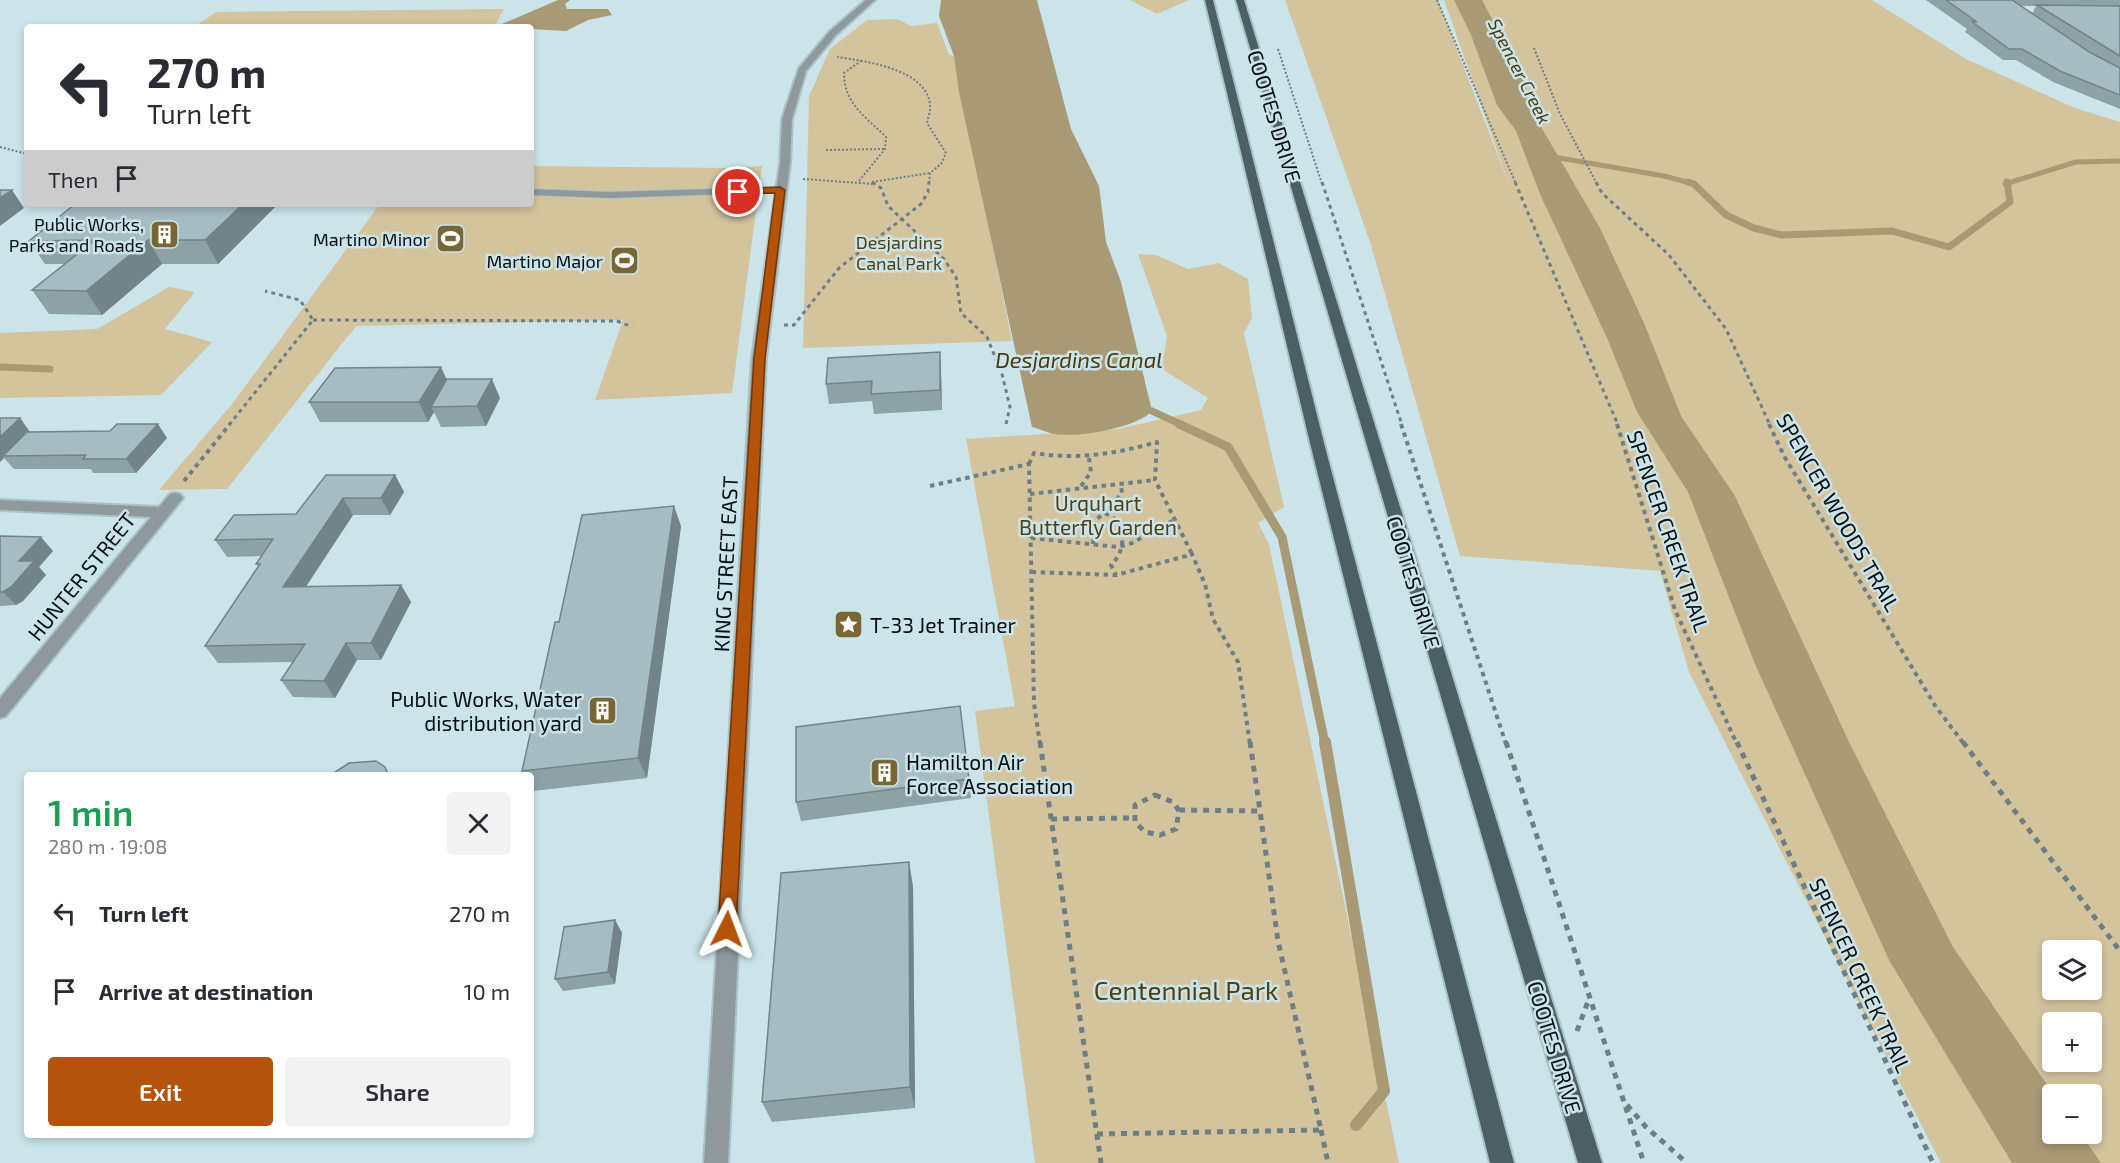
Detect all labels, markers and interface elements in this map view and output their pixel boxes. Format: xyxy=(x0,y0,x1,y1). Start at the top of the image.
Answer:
water label: Spencer Creek xyxy=(1484,15,1556,127)
text: 270 m xyxy=(147,46,266,96)
street label: COOTES DRIVE xyxy=(1243,47,1307,185)
icon: left xyxy=(48,48,126,126)
text: Turn left xyxy=(147,97,251,129)
icon: arrive xyxy=(110,162,143,195)
text: Then xyxy=(48,166,98,192)
pin xyxy=(712,166,763,217)
icon: arrive xyxy=(721,175,754,208)
place label: Public Works, Parks and Roads xyxy=(9,213,144,256)
building icon: Public Works, Parks and Roads xyxy=(149,218,181,250)
sports icon: Martino Minor xyxy=(435,223,467,255)
place label: Martino Minor xyxy=(313,228,430,250)
park label: Desjardins Canal Park xyxy=(856,231,942,274)
sports icon: Martino Major xyxy=(608,245,640,277)
place label: Martino Major xyxy=(486,250,603,272)
water label: Desjardins Canal xyxy=(995,346,1163,373)
street label: SPENCER WOODS TRAIL xyxy=(1772,409,1906,616)
street label: SPENCER CREEK TRAIL xyxy=(1623,427,1715,635)
street label: KING STREET EAST xyxy=(708,475,742,653)
park label: Urquhart Butterfly Garden xyxy=(1019,490,1177,539)
street label: HUNTER STREET xyxy=(22,507,140,645)
street label: COOTES DRIVE xyxy=(1382,513,1446,651)
place icon: T-33 Jet Trainer xyxy=(833,608,865,640)
place label: T-33 Jet Trainer xyxy=(870,612,1017,637)
place label: Public Works, Water distribution yard xyxy=(390,686,583,735)
building icon: Public Works, Water distribution yard xyxy=(587,694,619,726)
place label: Hamilton Air Force Association xyxy=(906,749,1073,798)
building icon: Hamilton Air Force Association xyxy=(869,757,901,789)
text: 1 min xyxy=(48,790,133,833)
button: close xyxy=(447,792,510,855)
text: 280 m · 19:08 xyxy=(48,834,167,858)
street label: SPENCER CREEK TRAIL xyxy=(1805,874,1917,1076)
icon: left xyxy=(48,897,81,930)
position arrow xyxy=(695,897,759,961)
text: Turn left xyxy=(99,900,188,926)
text: 270 m xyxy=(449,900,510,926)
map controls xyxy=(2042,940,2102,1144)
button: layers xyxy=(2042,940,2102,1000)
park label: Centennial Park xyxy=(1094,974,1278,1005)
icon: arrive xyxy=(48,975,81,1008)
text: Arrive at destination xyxy=(99,978,313,1004)
text: 10 m xyxy=(464,978,510,1004)
street label: COOTES DRIVE xyxy=(1523,978,1587,1116)
button: + xyxy=(2042,1012,2102,1072)
button: Exit xyxy=(48,1057,273,1126)
button: Share xyxy=(285,1057,510,1126)
button: − xyxy=(2042,1084,2102,1144)

